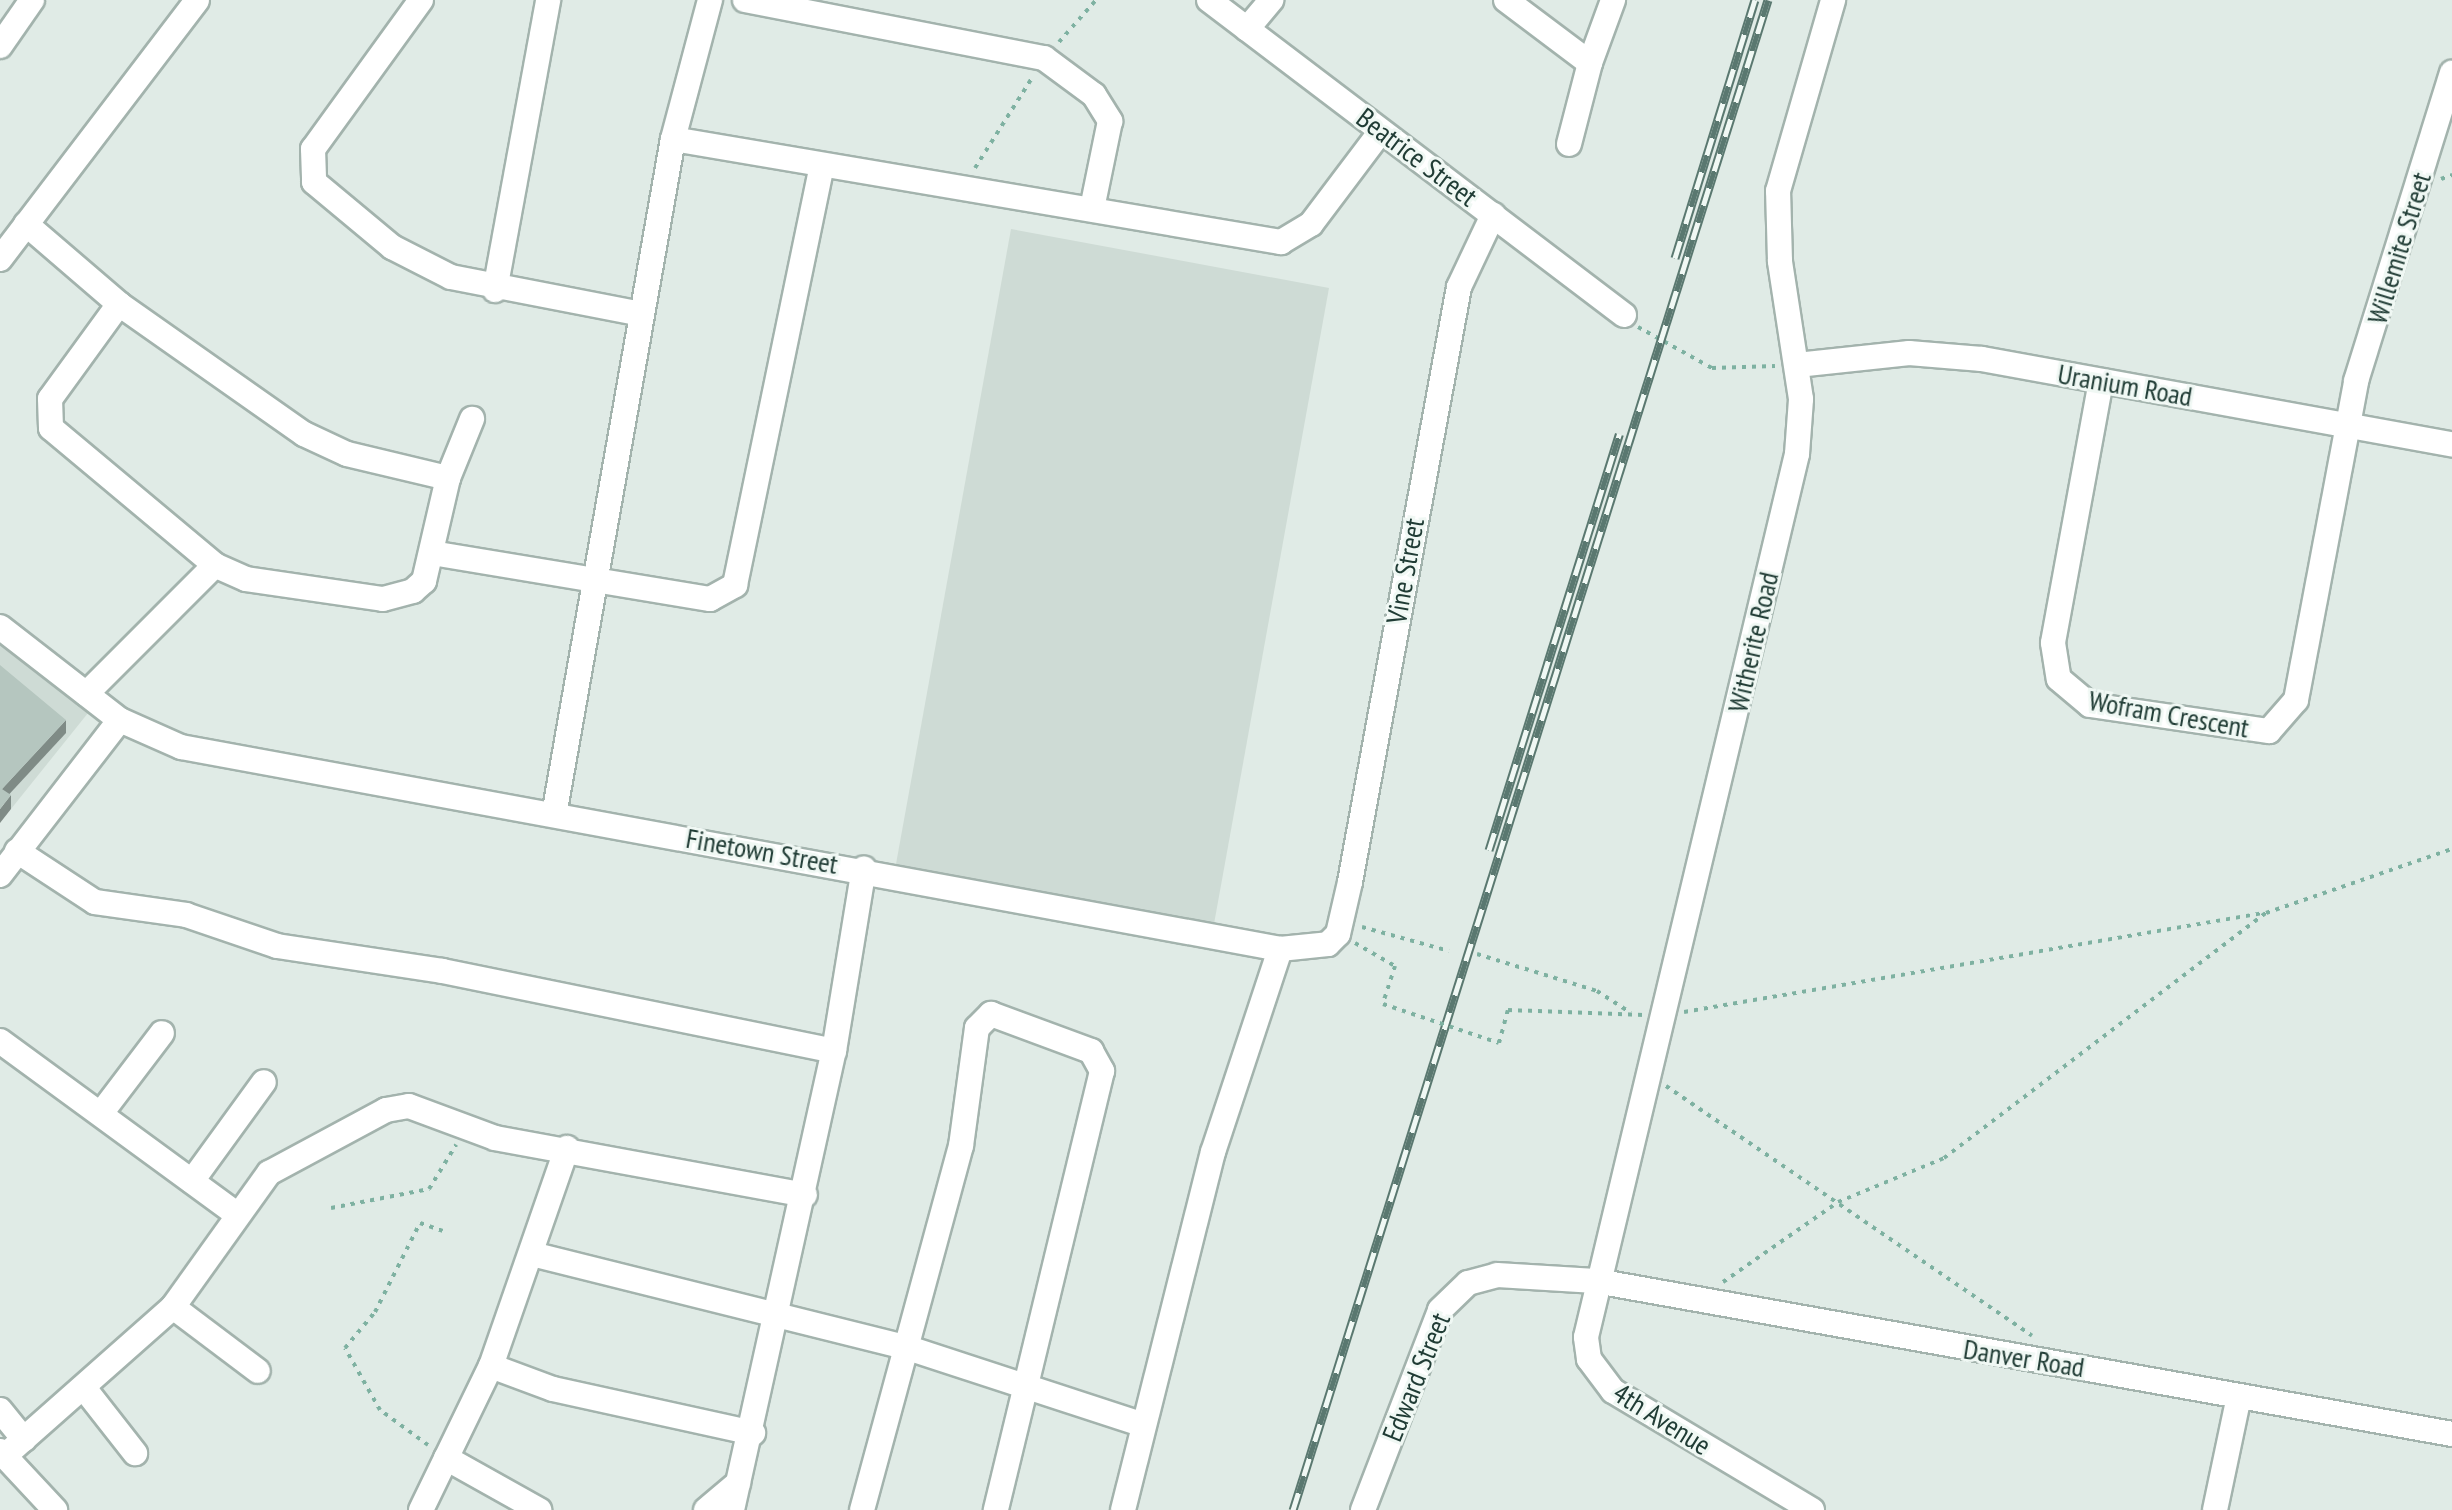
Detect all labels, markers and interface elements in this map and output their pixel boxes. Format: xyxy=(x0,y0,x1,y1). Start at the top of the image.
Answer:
street label: Beatrice Street xyxy=(1350,101,1484,213)
street label: Willemite Street xyxy=(2360,168,2438,328)
street label: Uranium Road xyxy=(2055,357,2195,413)
street label: Vine Street xyxy=(1379,515,1431,627)
street label: Witherite Road xyxy=(1721,569,1785,715)
street label: Wofram Crescent xyxy=(2086,683,2252,745)
street label: Finetown Street xyxy=(683,821,841,881)
street label: Edward Street xyxy=(1375,1308,1457,1446)
street label: Danver Road xyxy=(1961,1332,2087,1384)
street label: 4th Avenue xyxy=(1607,1376,1717,1462)

